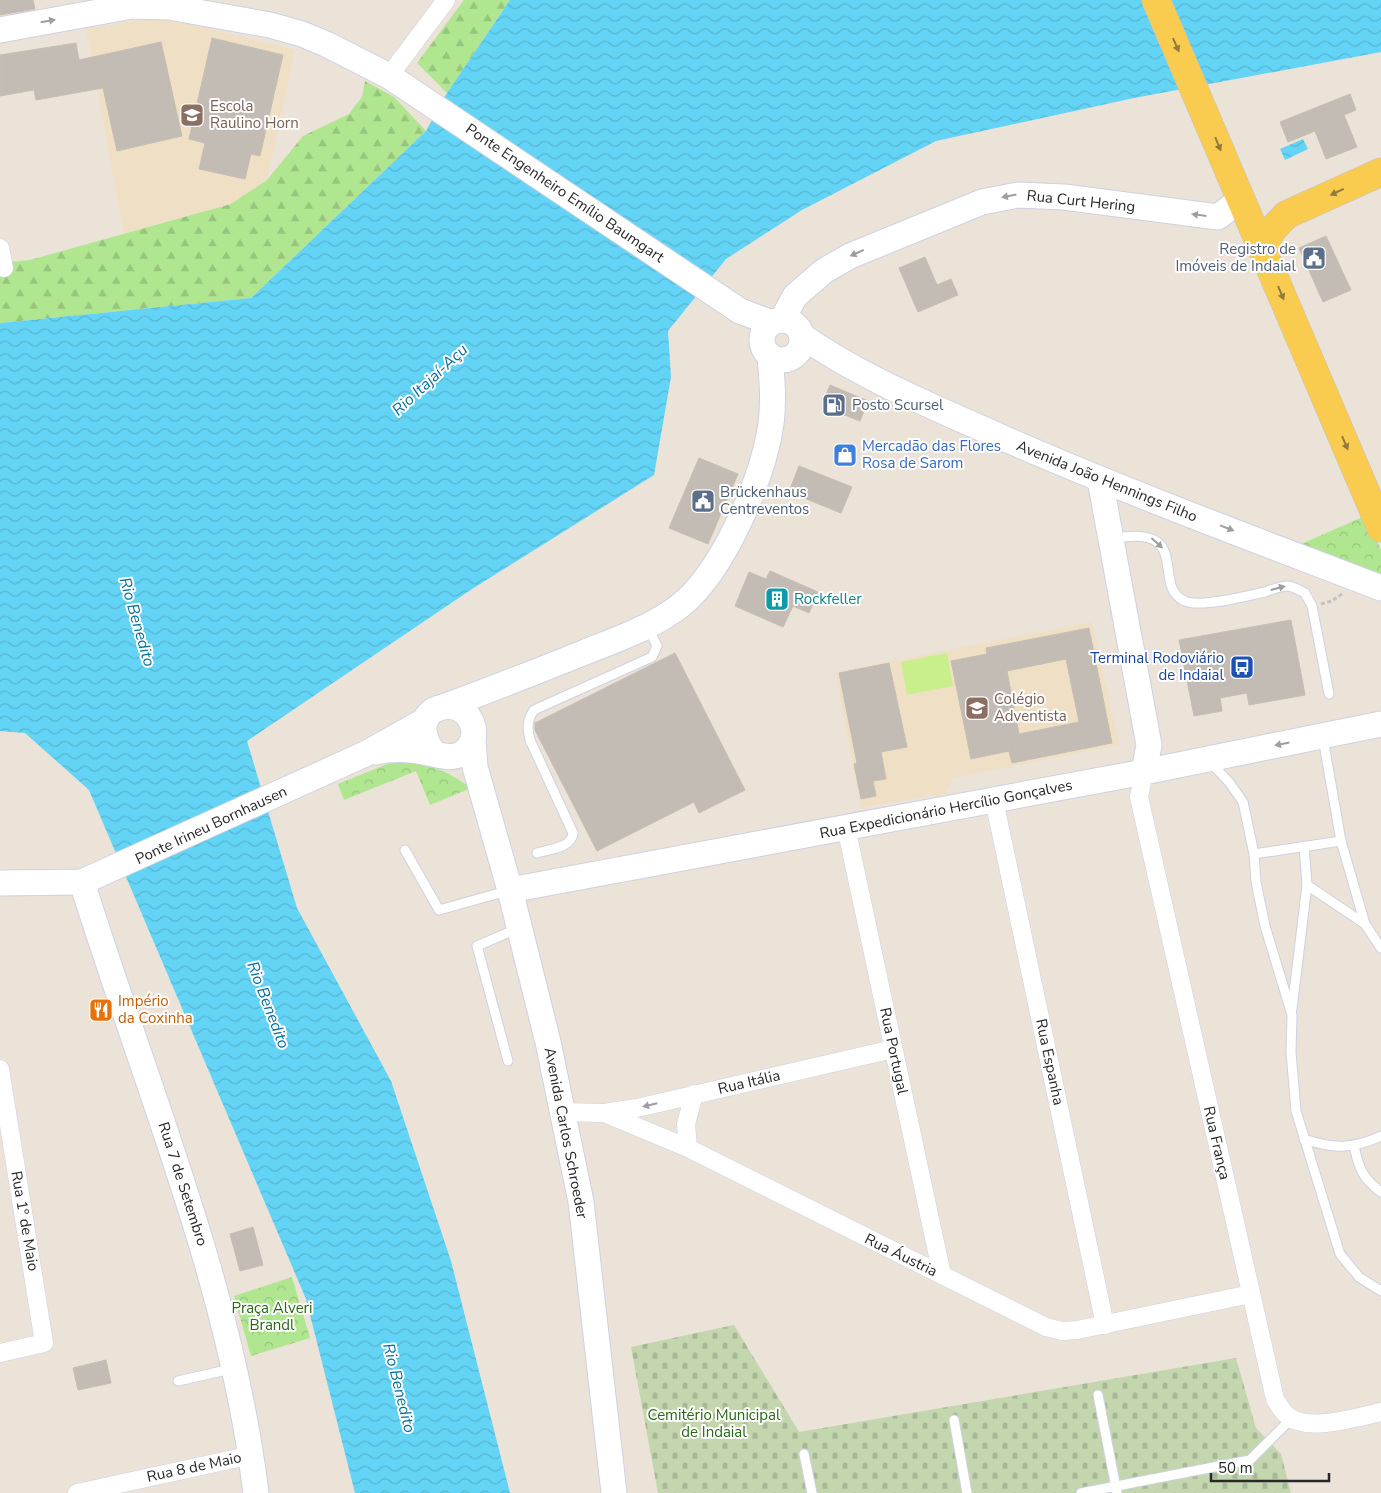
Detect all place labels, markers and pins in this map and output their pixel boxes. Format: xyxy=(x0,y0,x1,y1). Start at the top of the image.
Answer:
place label: Escola Raulino Horn xyxy=(210,96,299,133)
school or university icon: Escola Raulino Horn xyxy=(179,102,205,128)
place label: Registro de Imóveis de Indaial xyxy=(1175,239,1297,276)
public building icon: Registro de Imóveis de Indaial xyxy=(1301,245,1327,271)
fuel station icon: Posto Scursel xyxy=(821,392,847,418)
place label: Posto Scursel xyxy=(852,395,944,415)
place label: Mercadão das Flores Rosa de Sarom xyxy=(862,436,1001,473)
shop icon: Mercadão das Flores Rosa de Sarom xyxy=(832,442,858,468)
place label: Brückenhaus Centreventos xyxy=(720,482,809,519)
public building icon: Brückenhaus Centreventos xyxy=(690,488,716,514)
building icon: Rockfeller xyxy=(764,586,790,612)
place label: Rockfeller xyxy=(794,589,862,609)
place label: Terminal Rodoviário de Indaial xyxy=(1090,648,1225,685)
bus stop icon: Terminal Rodoviário de Indaial xyxy=(1229,654,1255,680)
place label: Colégio Adventista xyxy=(994,689,1067,726)
school or university icon: Colégio Adventista xyxy=(964,695,990,721)
place label: Império da Coxinha xyxy=(118,991,193,1028)
restaurant icon: Império da Coxinha xyxy=(88,997,114,1023)

